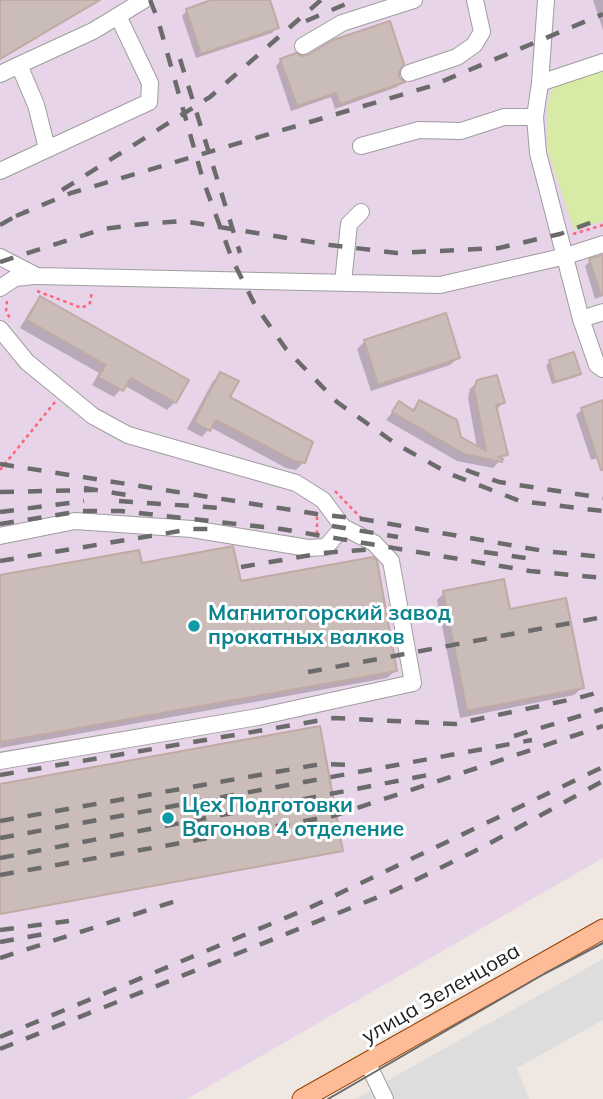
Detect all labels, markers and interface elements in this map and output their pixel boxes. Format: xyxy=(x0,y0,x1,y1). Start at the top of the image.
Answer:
place label: Магнитогорский завод прокатных валков xyxy=(208,601,451,651)
marker: Магнитогорский завод прокатных валков xyxy=(186,618,202,634)
place label: Цех Подготовки Вагонов 4 отделение xyxy=(182,793,404,843)
marker: Цех Подготовки Вагонов 4 отделение xyxy=(160,810,176,826)
street label: улица Зеленцова xyxy=(358,939,524,1049)

